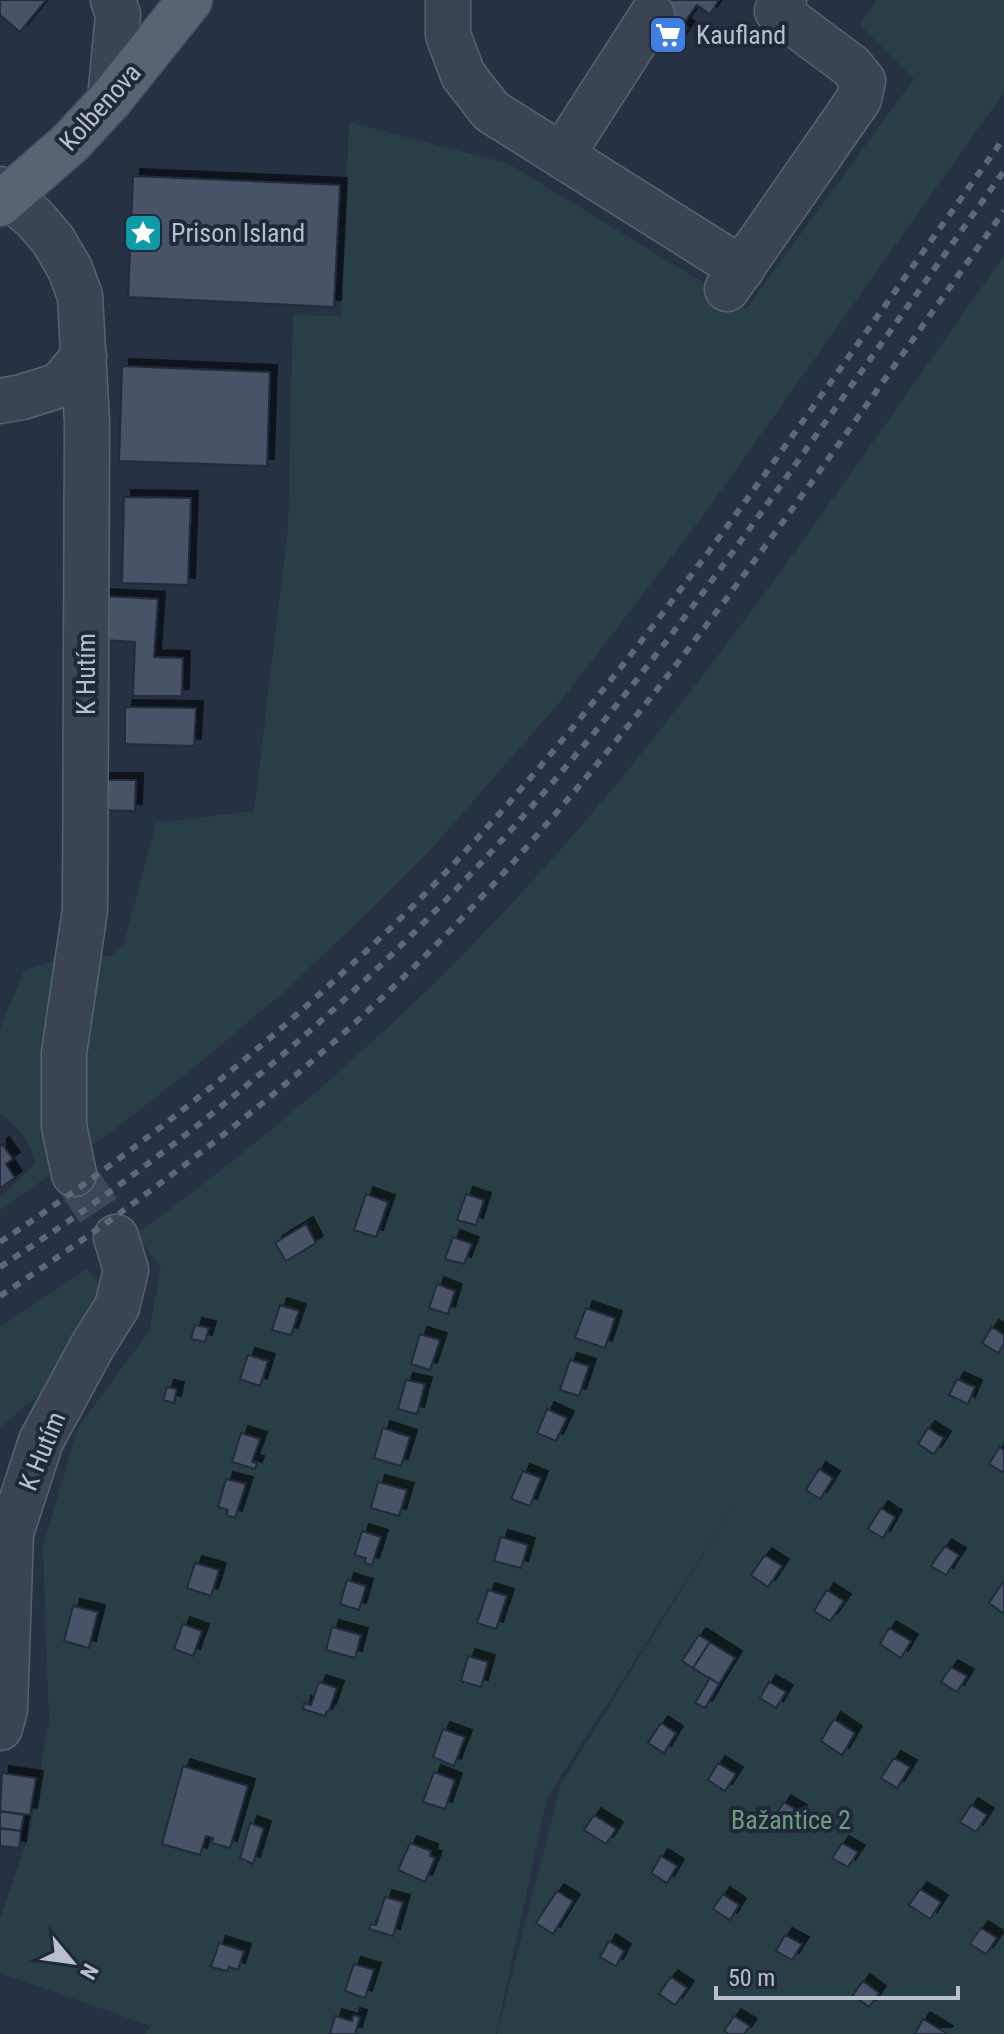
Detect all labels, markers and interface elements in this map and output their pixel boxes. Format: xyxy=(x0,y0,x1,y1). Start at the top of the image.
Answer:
supermarket icon: Kaufland xyxy=(647,14,689,56)
place label: Kaufland xyxy=(696,20,786,50)
street label: Kolbenova xyxy=(53,57,147,157)
place icon: Prison Island xyxy=(122,212,164,254)
place label: Prison Island xyxy=(171,218,305,248)
street label: K Hutím xyxy=(71,633,101,715)
street label: K Hutím xyxy=(13,1407,71,1495)
park label: Bažantice 2 xyxy=(731,1805,851,1835)
north arrow xyxy=(32,1922,112,2002)
scale bar xyxy=(716,1950,958,2000)
text: N xyxy=(75,1959,103,1983)
text: 50 m xyxy=(728,1964,775,1992)

